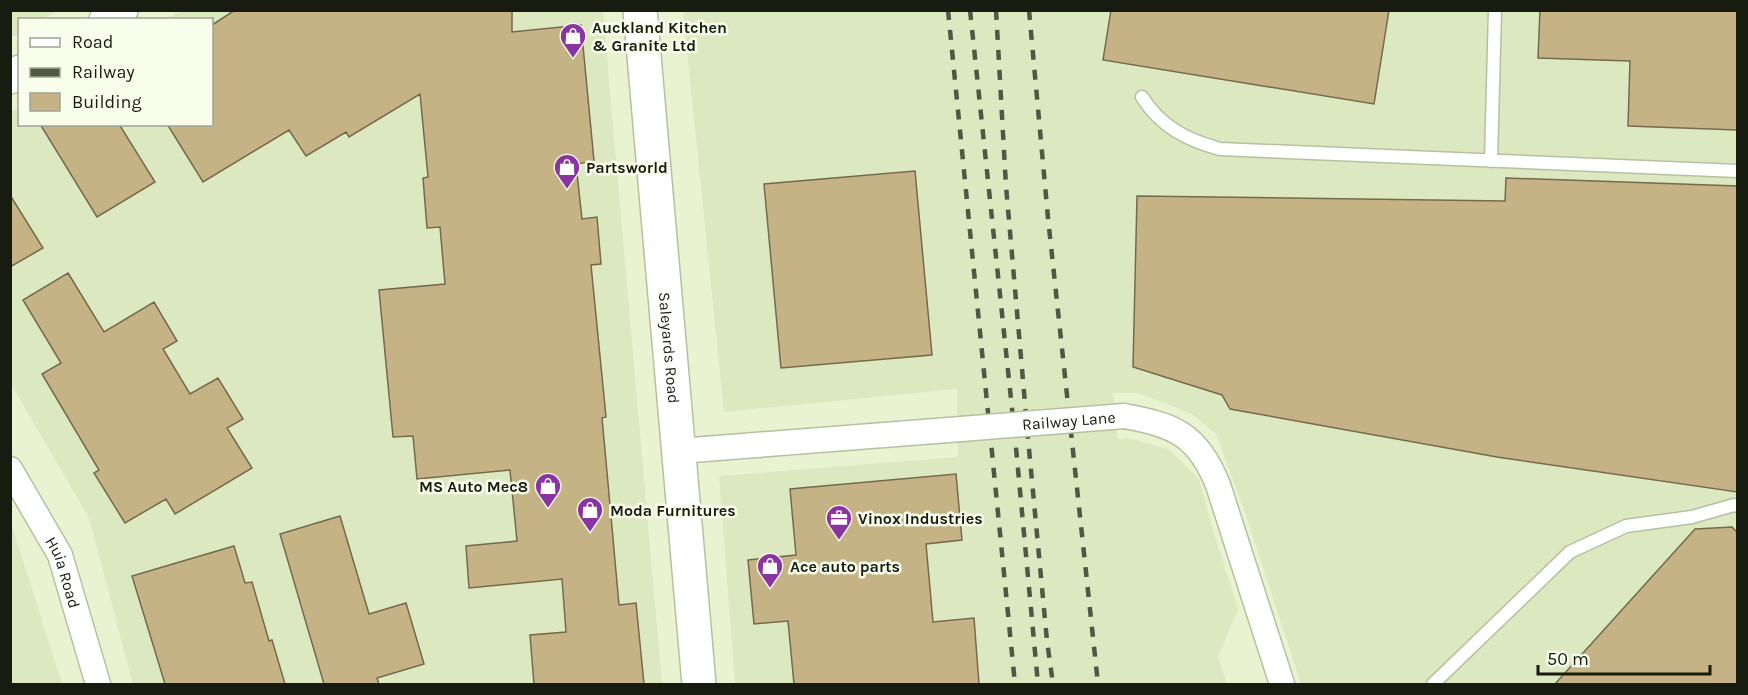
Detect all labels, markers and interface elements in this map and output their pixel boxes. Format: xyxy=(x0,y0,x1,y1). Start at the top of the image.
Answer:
legend xyxy=(18,18,213,126)
place label: Auckland Kitchen & Granite Ltd xyxy=(592,18,727,55)
shop icon: Auckland Kitchen & Granite Ltd xyxy=(558,21,588,59)
text: Road xyxy=(72,31,113,53)
text: Railway xyxy=(72,61,135,83)
text: Building xyxy=(72,91,142,113)
shop icon: Partsworld xyxy=(552,152,582,190)
place label: Partsworld xyxy=(586,158,668,177)
street label: Saleyards Road xyxy=(655,291,683,404)
street label: Railway Lane xyxy=(1021,408,1116,434)
shop icon: MS Auto Mec8 xyxy=(533,471,563,509)
place label: MS Auto Mec8 xyxy=(419,477,528,496)
shop icon: Moda Furnitures xyxy=(575,495,605,533)
place label: Moda Furnitures xyxy=(610,501,736,520)
office icon: Vinox Industries xyxy=(824,503,854,541)
place label: Vinox Industries xyxy=(858,509,983,528)
street label: Huia Road xyxy=(41,533,84,610)
shop icon: Ace auto parts xyxy=(755,551,785,589)
place label: Ace auto parts xyxy=(790,557,900,576)
scale bar xyxy=(1538,638,1710,676)
text: 50 m xyxy=(1547,648,1589,670)

